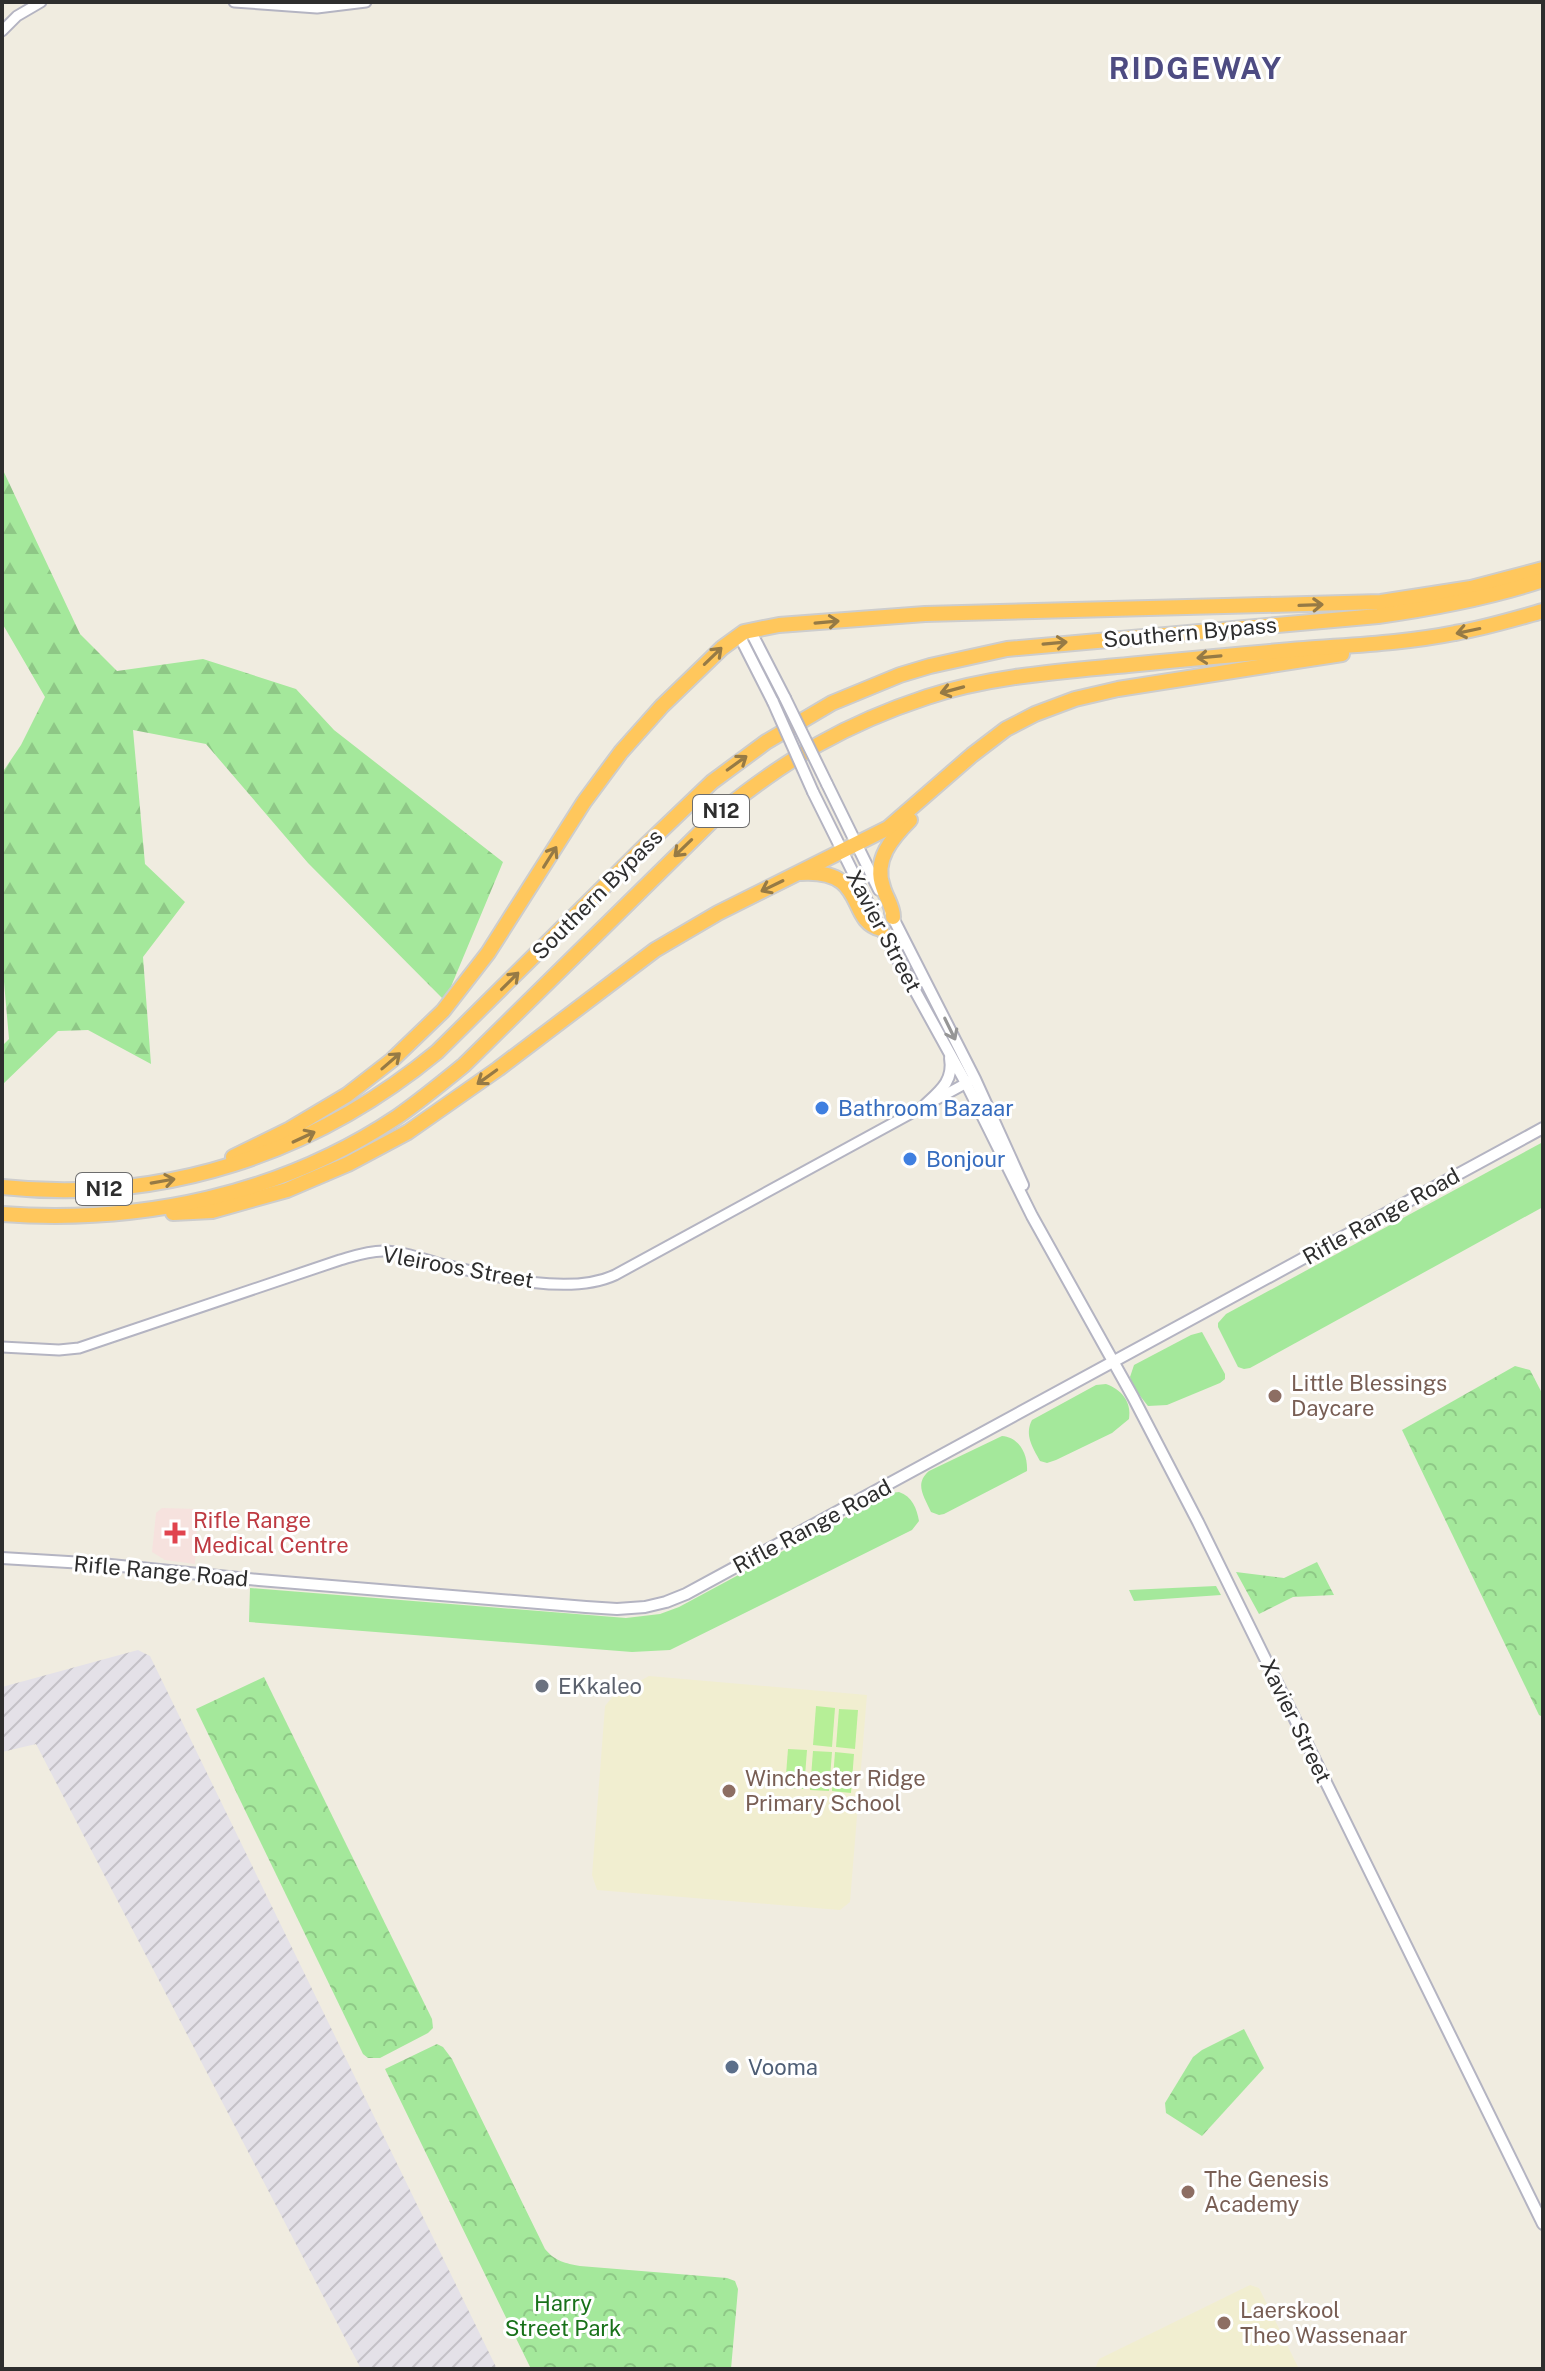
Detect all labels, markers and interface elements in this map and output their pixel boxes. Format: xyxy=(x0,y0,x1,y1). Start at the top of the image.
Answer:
district label: RIDGEWAY xyxy=(1109,50,1283,86)
one-way arrow xyxy=(1297,598,1324,613)
street label: Southern Bypass xyxy=(1102,611,1278,653)
one-way arrow xyxy=(813,614,840,629)
one-way arrow xyxy=(1455,624,1481,639)
one-way arrow xyxy=(1041,636,1068,651)
one-way arrow xyxy=(703,647,723,666)
one-way arrow xyxy=(1196,650,1223,665)
one-way arrow xyxy=(939,684,965,699)
one-way arrow xyxy=(726,754,748,771)
road number: N12 xyxy=(693,795,749,827)
street label: Southern Bypass xyxy=(526,823,668,965)
one-way arrow xyxy=(673,838,693,857)
one-way arrow xyxy=(542,846,558,869)
street label: Xavier Street xyxy=(841,866,927,996)
one-way arrow xyxy=(761,878,785,894)
one-way arrow xyxy=(500,971,519,991)
one-way arrow xyxy=(943,1016,958,1040)
one-way arrow xyxy=(380,1052,400,1070)
one-way arrow xyxy=(477,1068,499,1085)
place label: Bathroom Bazaar xyxy=(838,1095,1014,1121)
marker: Bathroom Bazaar xyxy=(813,1099,831,1117)
one-way arrow xyxy=(292,1129,316,1144)
place label: Bonjour xyxy=(926,1146,1006,1172)
marker: Bonjour xyxy=(901,1150,919,1168)
street label: Rifle Range Road xyxy=(1298,1162,1464,1270)
road number: N12 xyxy=(76,1173,132,1205)
one-way arrow xyxy=(150,1173,176,1188)
street label: Vleiroos Street xyxy=(380,1241,536,1293)
place label: Little Blessings Daycare xyxy=(1291,1370,1447,1421)
marker: Little Blessings Daycare xyxy=(1266,1387,1284,1405)
street label: Rifle Range Road xyxy=(729,1473,895,1579)
place label: Rifle Range Medical Centre xyxy=(193,1507,349,1558)
marker: Rifle Range Medical Centre xyxy=(164,1522,186,1544)
street label: Rifle Range Road xyxy=(73,1550,249,1592)
street label: Xavier Street xyxy=(1255,1655,1337,1787)
place label: EKkaleo xyxy=(558,1673,642,1699)
marker: EKkaleo xyxy=(533,1677,551,1695)
place label: Winchester Ridge Primary School xyxy=(745,1765,926,1816)
marker: Winchester Ridge Primary School xyxy=(720,1782,738,1800)
place label: Vooma xyxy=(748,2054,818,2080)
marker: Vooma xyxy=(723,2058,741,2076)
place label: The Genesis Academy xyxy=(1204,2166,1329,2217)
marker: The Genesis Academy xyxy=(1179,2183,1197,2201)
park label: Harry Street Park xyxy=(505,2290,621,2341)
place label: Laerskool Theo Wassenaar xyxy=(1240,2297,1408,2348)
marker: Laerskool Theo Wassenaar xyxy=(1215,2314,1233,2332)

